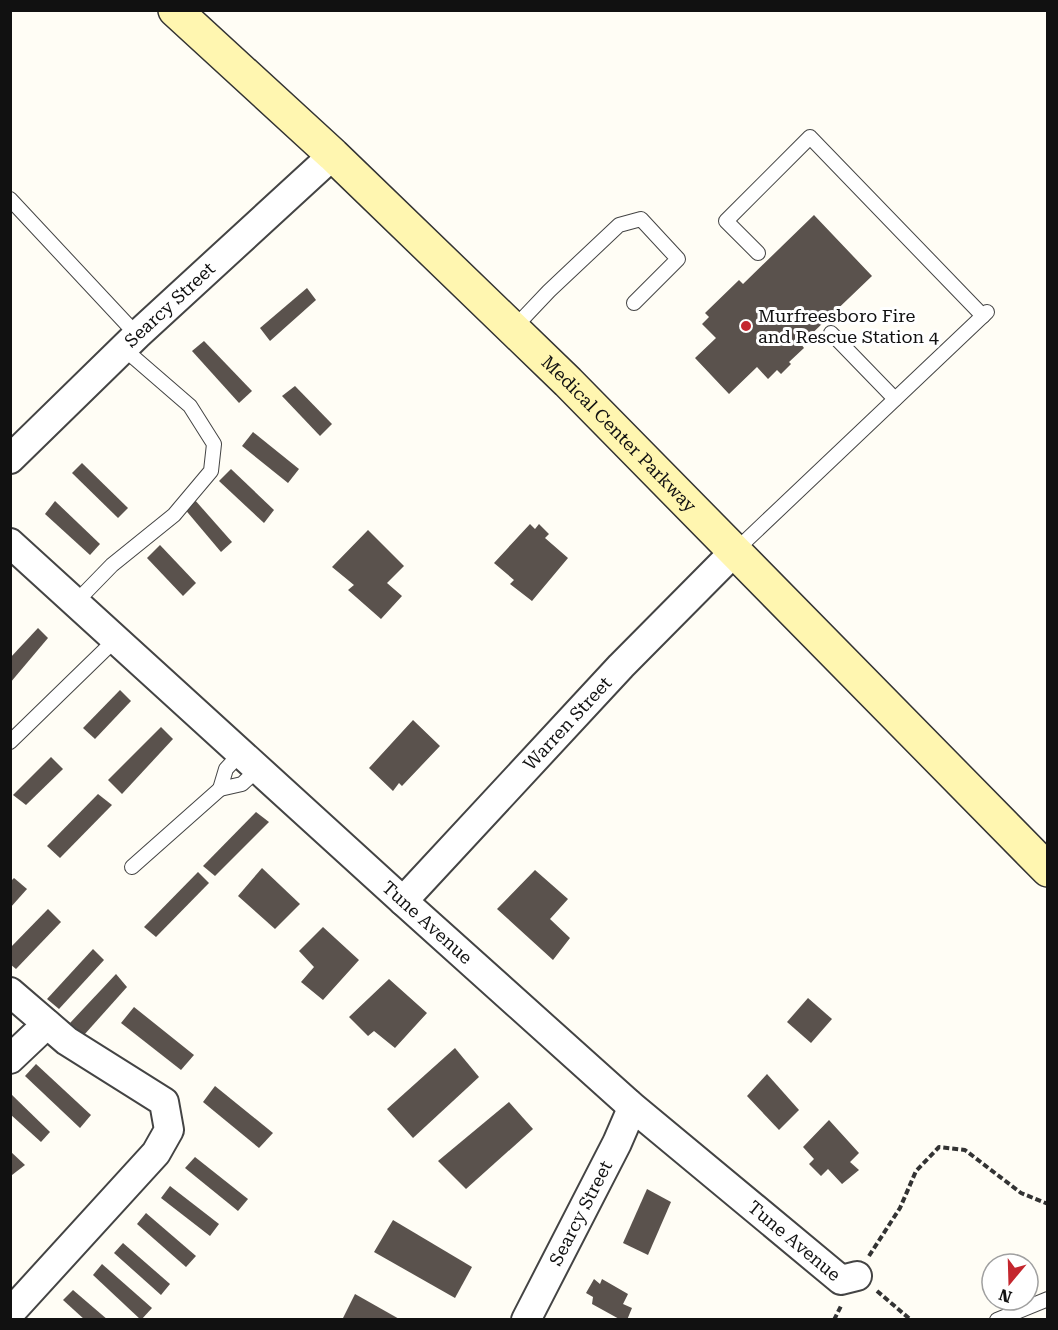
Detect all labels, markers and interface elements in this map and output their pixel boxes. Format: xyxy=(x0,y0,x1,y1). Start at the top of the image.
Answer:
street label: Searcy Street xyxy=(120,258,219,351)
place label: Murfreesboro Fire and Rescue Station 4 xyxy=(758,305,939,347)
marker: Murfreesboro Fire and Rescue Station 4 xyxy=(739,319,753,333)
street label: Medical Center Parkway xyxy=(537,351,701,516)
street label: Warren Street xyxy=(519,672,616,774)
street label: Tune Avenue xyxy=(378,876,477,968)
street label: Searcy Street xyxy=(545,1157,616,1269)
street label: Tune Avenue xyxy=(744,1196,845,1285)
north arrow xyxy=(980,1252,1040,1312)
text: N xyxy=(996,1285,1014,1307)

